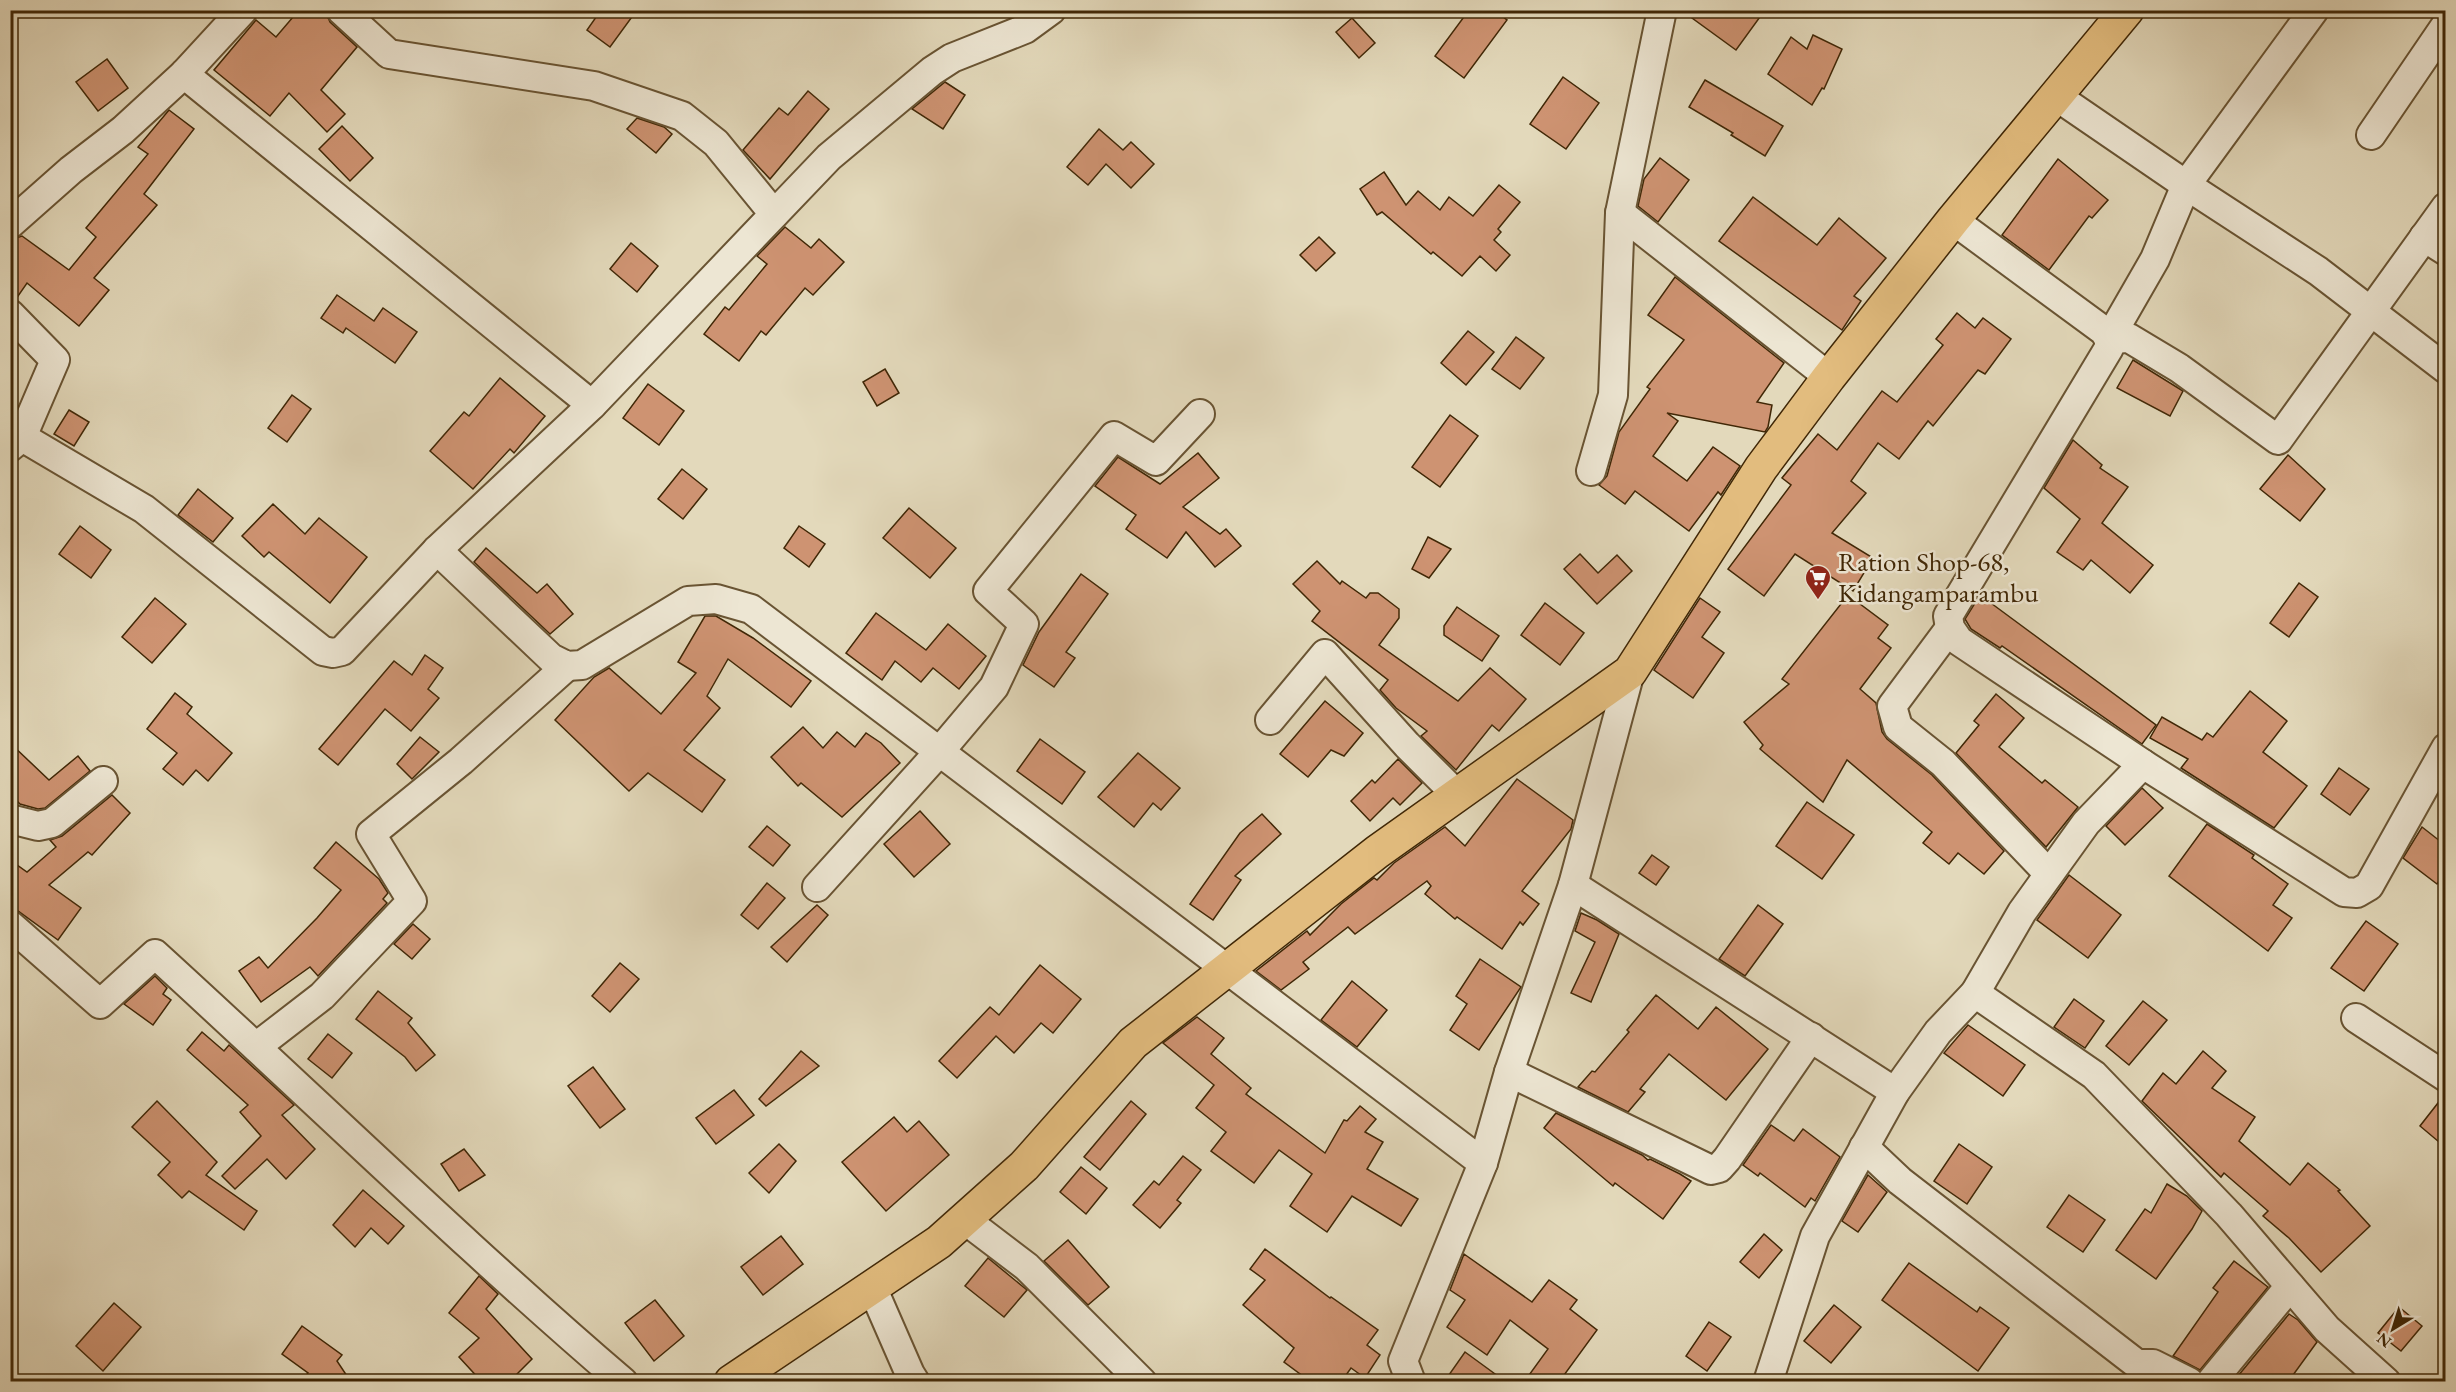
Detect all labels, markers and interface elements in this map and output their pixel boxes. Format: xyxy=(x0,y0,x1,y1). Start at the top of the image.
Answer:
place label: Ration Shop-68, Kidangamparambu xyxy=(1838,544,2038,610)
supermarket icon: Ration Shop-68, Kidangamparambu xyxy=(1803,563,1833,601)
north arrow xyxy=(2363,1299,2423,1359)
text: N xyxy=(2372,1328,2396,1353)

